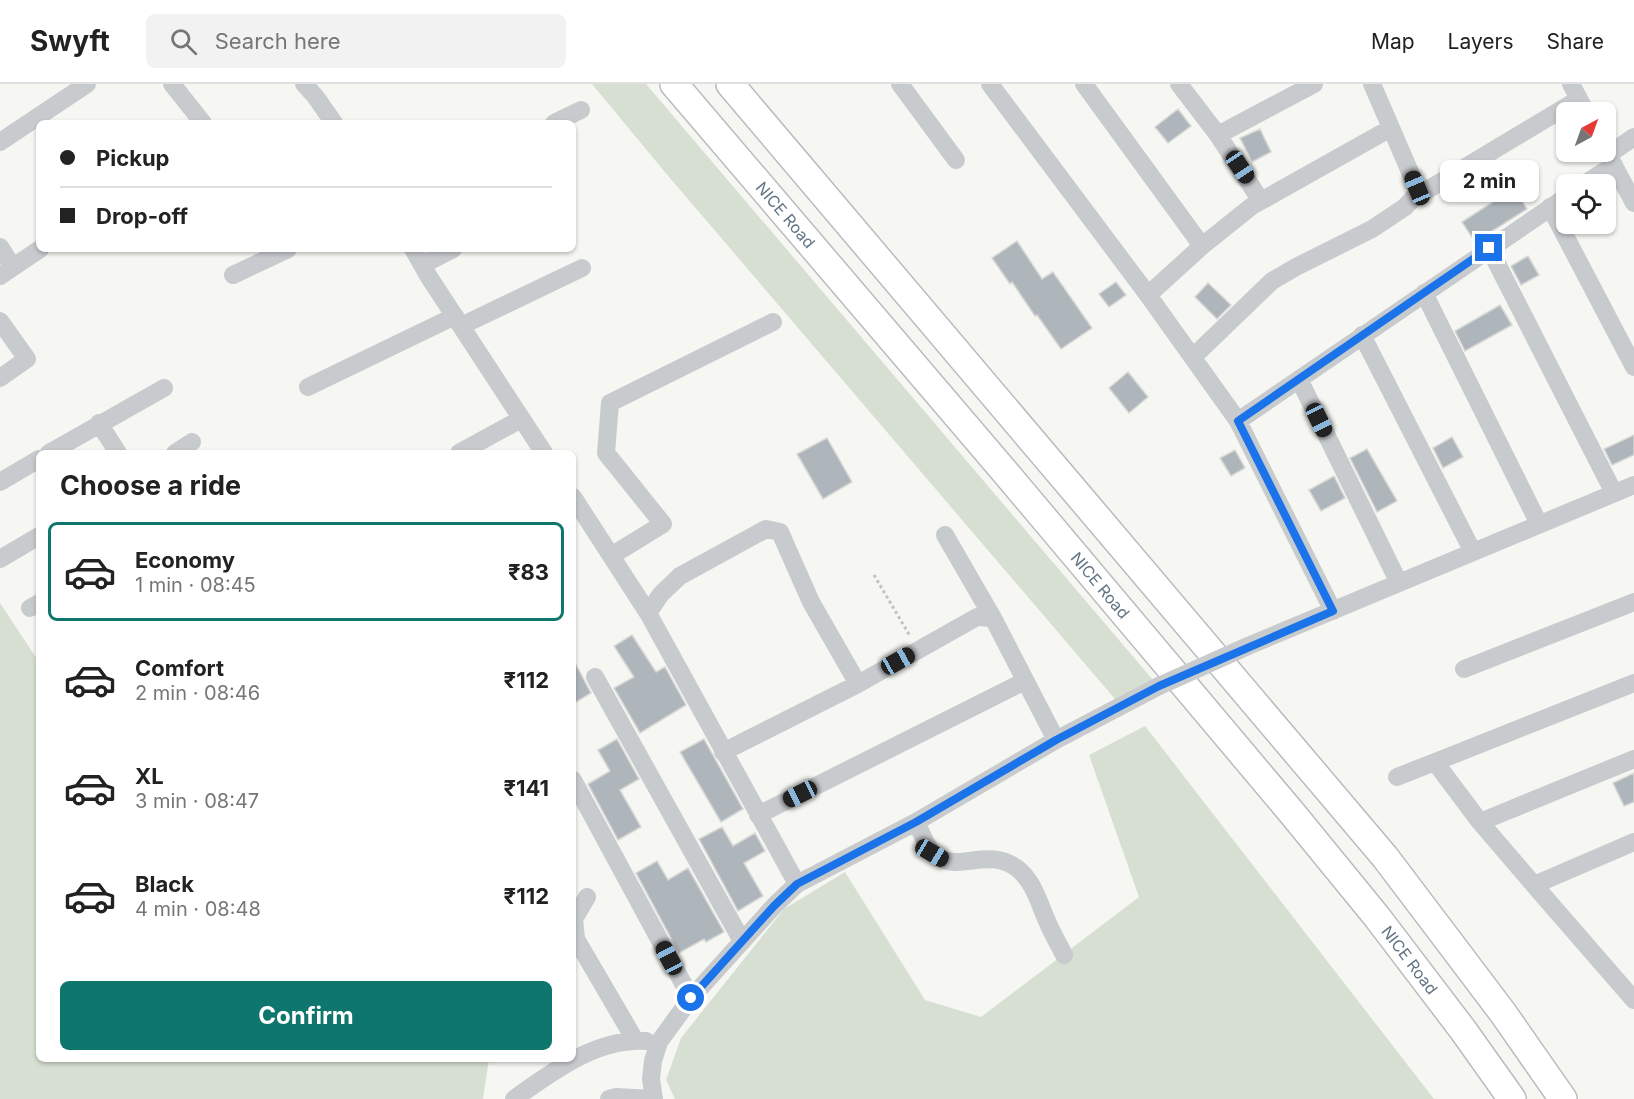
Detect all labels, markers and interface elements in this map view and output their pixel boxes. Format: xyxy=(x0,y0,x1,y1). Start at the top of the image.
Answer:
search box xyxy=(146,14,566,68)
text: Swyft xyxy=(30,24,110,58)
icon: search xyxy=(167,25,200,58)
text: Search here xyxy=(215,28,340,54)
text: Map xyxy=(1371,29,1415,54)
text: Layers xyxy=(1448,29,1514,54)
text: Share xyxy=(1547,29,1604,54)
north arrow xyxy=(1556,102,1616,162)
map controls xyxy=(1556,102,1616,234)
text: Pickup xyxy=(96,145,170,171)
car xyxy=(1222,147,1258,187)
callout: 2 min xyxy=(1440,161,1538,203)
car xyxy=(1402,168,1432,208)
text: 2 min xyxy=(1463,169,1516,193)
button: locate xyxy=(1556,174,1616,234)
street label: NICE Road xyxy=(752,178,819,252)
text: Drop-off xyxy=(96,203,188,229)
route end xyxy=(1475,234,1502,261)
car xyxy=(1303,400,1335,440)
text: Choose a ride xyxy=(60,469,241,502)
icon: car xyxy=(63,545,117,599)
text: Economy xyxy=(135,547,235,573)
street label: NICE Road xyxy=(1067,548,1134,623)
text: ₹83 xyxy=(508,559,549,585)
text: 1 min · 08:45 xyxy=(135,573,256,597)
car xyxy=(878,644,918,678)
icon: car xyxy=(63,653,117,707)
text: Comfort xyxy=(135,655,224,681)
text: ₹112 xyxy=(504,667,549,693)
text: 2 min · 08:46 xyxy=(135,681,260,705)
icon: car xyxy=(63,761,117,815)
text: XL xyxy=(135,763,164,789)
text: ₹141 xyxy=(503,775,549,801)
car xyxy=(780,778,820,810)
text: 3 min · 08:47 xyxy=(135,789,259,813)
car xyxy=(912,836,952,870)
icon: car xyxy=(63,869,117,923)
text: Black xyxy=(135,871,194,897)
text: ₹112 xyxy=(504,883,549,909)
text: 4 min · 08:48 xyxy=(135,897,261,921)
street label: NICE Road xyxy=(1377,922,1442,998)
car xyxy=(653,938,685,978)
button: Confirm xyxy=(60,981,552,1050)
route start xyxy=(677,984,704,1011)

